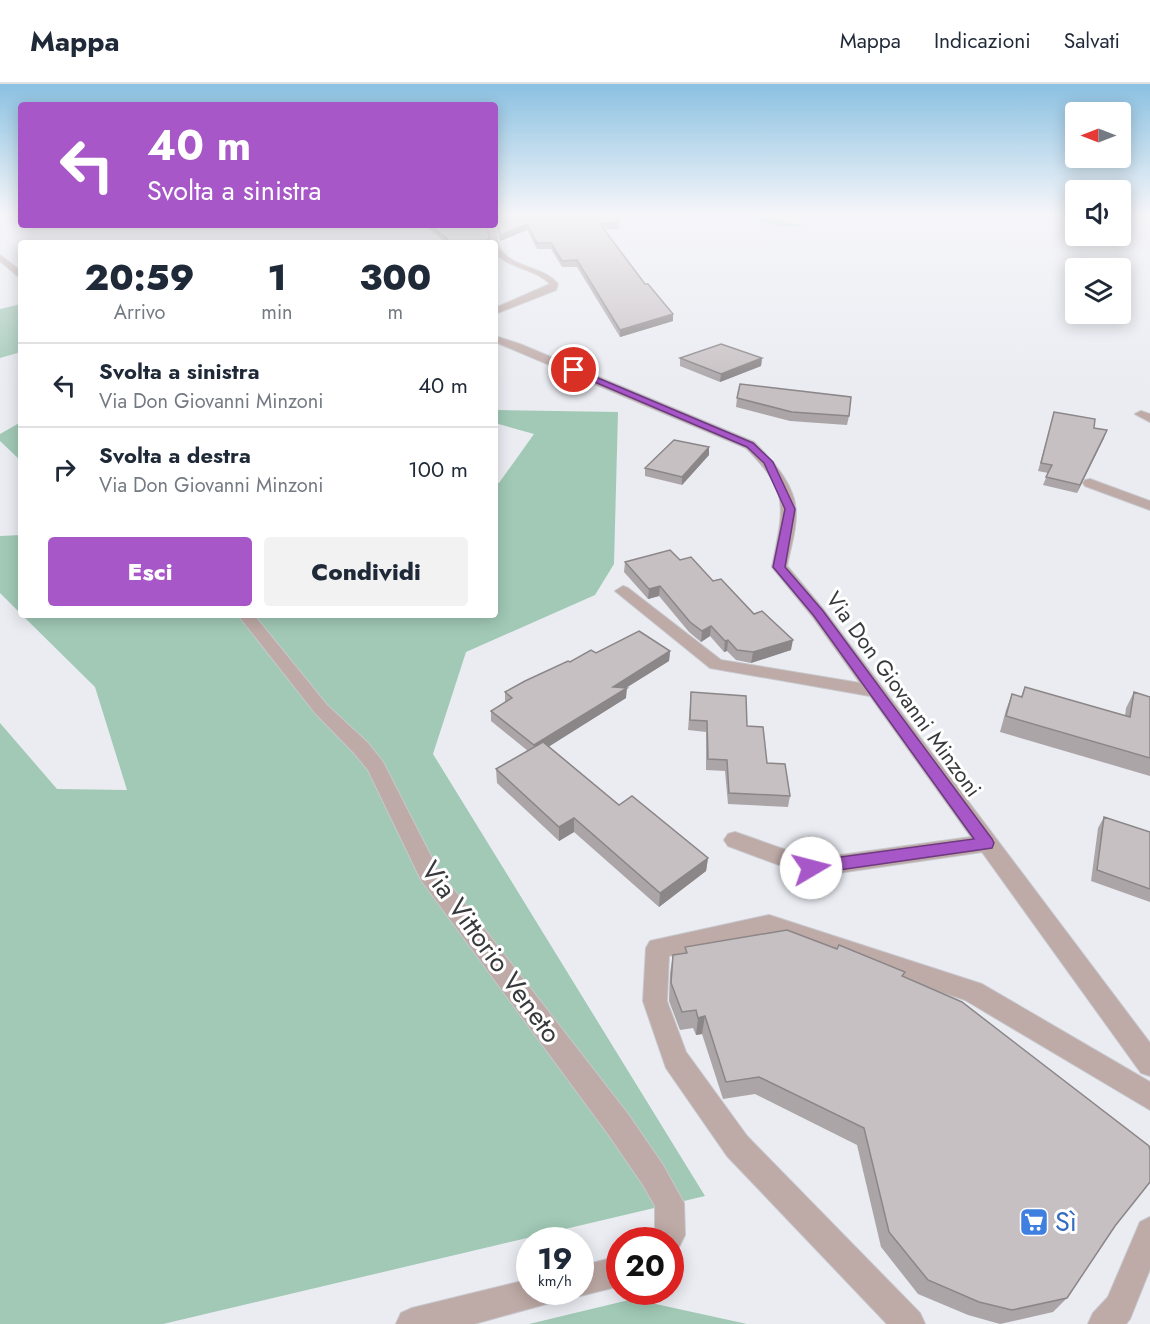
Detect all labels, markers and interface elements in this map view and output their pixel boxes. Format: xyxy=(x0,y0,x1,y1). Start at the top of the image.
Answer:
text: Mappa xyxy=(30,21,120,62)
text: Mappa xyxy=(840,26,901,56)
text: Indicazioni xyxy=(934,26,1031,56)
text: Salvati xyxy=(1064,26,1120,56)
north arrow xyxy=(1065,102,1131,168)
map controls xyxy=(1065,102,1131,324)
text: 40 m xyxy=(147,115,251,176)
icon: left xyxy=(48,126,126,204)
text: Svolta a sinistra xyxy=(147,171,322,210)
button: sound xyxy=(1065,180,1131,246)
text: 20:59 xyxy=(85,251,195,303)
text: 1 xyxy=(267,251,286,303)
text: 300 xyxy=(359,251,431,303)
button: layers xyxy=(1065,258,1131,324)
text: Arrivo xyxy=(114,298,165,327)
text: min xyxy=(261,298,293,327)
text: m xyxy=(387,298,403,327)
pin xyxy=(548,344,599,395)
icon: arrive xyxy=(557,353,590,386)
text: Svolta a sinistra xyxy=(99,355,260,387)
icon: left xyxy=(48,369,81,402)
text: 40 m xyxy=(418,369,468,401)
text: Via Don Giovanni Minzoni xyxy=(99,387,323,416)
text: Svolta a destra xyxy=(99,439,251,471)
icon: right xyxy=(48,453,81,486)
text: 100 m xyxy=(408,453,468,485)
text: Via Don Giovanni Minzoni xyxy=(99,471,323,500)
button: Esci xyxy=(48,537,252,606)
button: Condividi xyxy=(264,537,468,606)
street label: Via Don Giovanni Minzoni xyxy=(819,585,989,803)
position arrow xyxy=(779,836,843,900)
street label: Via Vittorio Veneto xyxy=(412,853,571,1051)
place label: Sì xyxy=(1055,1202,1077,1241)
supermarket icon: Sì xyxy=(1018,1206,1050,1238)
speed limit sign: 20 xyxy=(606,1227,684,1305)
text: 19 xyxy=(537,1237,573,1280)
text: km/h xyxy=(538,1270,572,1292)

